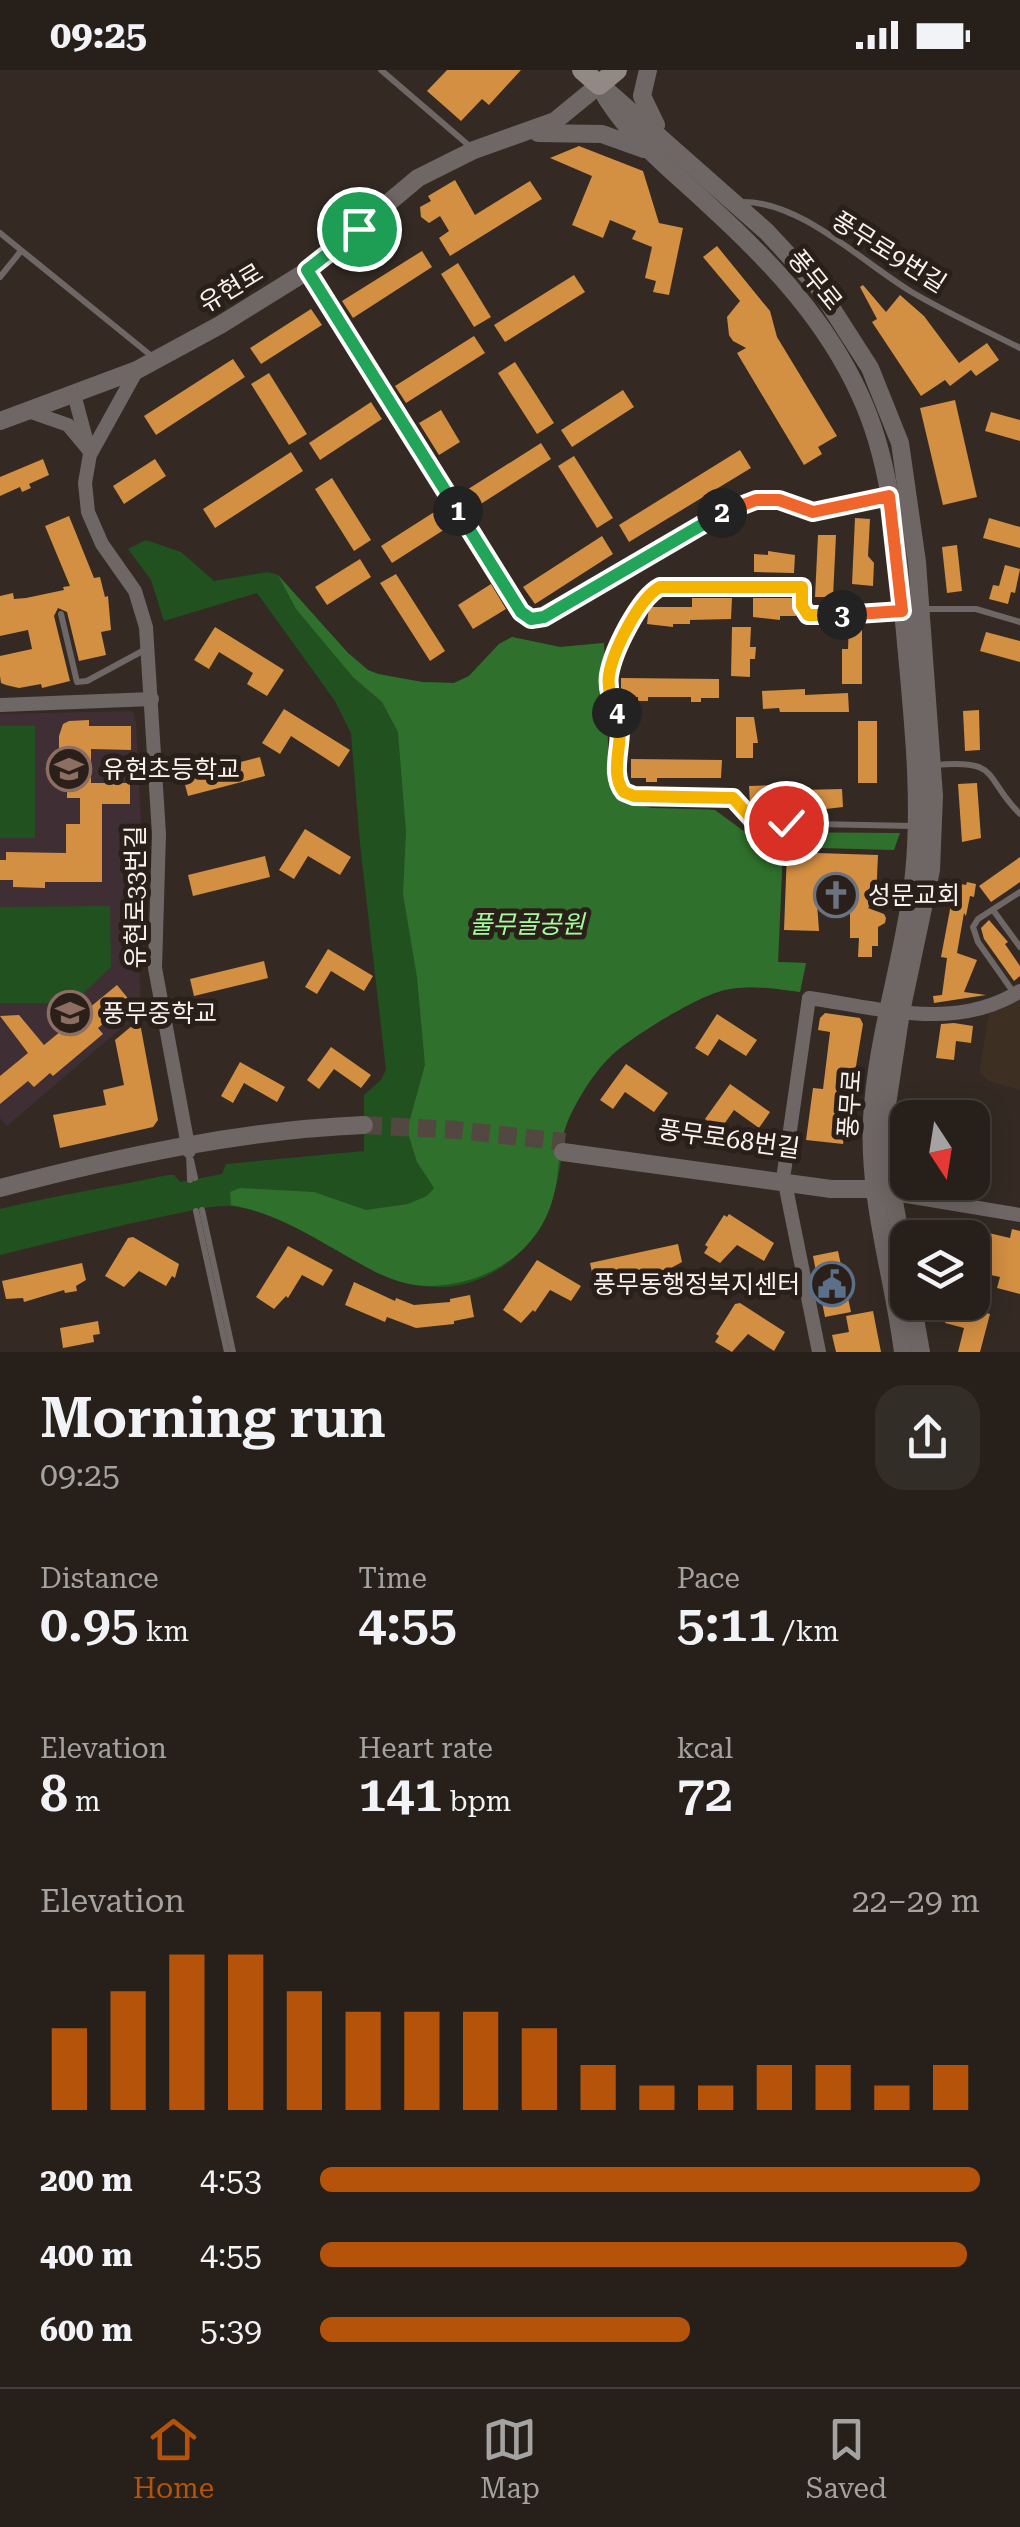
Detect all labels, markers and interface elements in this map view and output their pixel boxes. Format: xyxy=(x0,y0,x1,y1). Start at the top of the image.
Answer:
text: 09:25 xyxy=(50,13,147,57)
pin xyxy=(317,187,402,272)
icon: arrive xyxy=(332,202,387,257)
street label: 풍무로9번길 xyxy=(827,206,951,298)
street label: 풍무로 xyxy=(782,244,848,316)
street label: 유현로 xyxy=(194,258,268,318)
pin: 1 xyxy=(433,486,483,536)
pin: 2 xyxy=(697,488,747,538)
text: 1 xyxy=(450,494,466,527)
text: 2 xyxy=(714,496,730,529)
pin: 3 xyxy=(817,590,867,640)
text: 3 xyxy=(834,598,850,631)
pin: 4 xyxy=(592,688,642,738)
text: 4 xyxy=(609,696,625,729)
school or university icon: 유현초등학교 xyxy=(46,746,92,792)
place label: 유현초등학교 xyxy=(102,755,240,784)
pin xyxy=(744,781,829,866)
icon: check xyxy=(759,796,814,851)
street label: 유현로33번길 xyxy=(121,825,150,969)
church icon: 성문교회 xyxy=(813,872,859,918)
place label: 성문교회 xyxy=(868,881,960,910)
park label: 풀무골공원 xyxy=(469,910,586,939)
school or university icon: 풍무중학교 xyxy=(47,990,93,1036)
place label: 풍무중학교 xyxy=(102,999,217,1028)
street label: 풍무로 xyxy=(833,1069,867,1139)
north arrow xyxy=(890,1100,990,1200)
map controls xyxy=(890,1100,990,1320)
street label: 풍무로68번길 xyxy=(656,1115,802,1163)
button: layers xyxy=(890,1220,990,1320)
public building icon: 풍무동행정복지센터 xyxy=(809,1261,855,1307)
place label: 풍무동행정복지센터 xyxy=(593,1270,800,1299)
button: share xyxy=(875,1385,980,1490)
text: Morning run xyxy=(40,1386,386,1450)
text: 09:25 xyxy=(40,1456,120,1494)
text: Distance xyxy=(40,1562,159,1595)
text: Time xyxy=(358,1562,427,1595)
text: Pace xyxy=(677,1562,740,1595)
text: 0.95 xyxy=(40,1595,139,1653)
text: 4:55 xyxy=(358,1595,457,1653)
text: 5:11 xyxy=(677,1595,775,1653)
text: km xyxy=(139,1615,189,1648)
text: /km xyxy=(775,1615,839,1648)
text: Elevation xyxy=(40,1732,167,1765)
text: Heart rate xyxy=(358,1732,493,1765)
text: kcal xyxy=(677,1732,733,1765)
text: 8 xyxy=(40,1765,68,1823)
text: 141 xyxy=(358,1765,442,1823)
text: 72 xyxy=(677,1765,733,1823)
text: m xyxy=(68,1785,101,1818)
text: bpm xyxy=(442,1785,511,1818)
text: Elevation xyxy=(40,1882,185,1920)
text: 22–29 m xyxy=(852,1882,980,1920)
text: 200 m xyxy=(40,2161,133,2199)
text: 4:53 xyxy=(200,2161,262,2199)
text: 400 m xyxy=(40,2236,133,2274)
text: 4:55 xyxy=(200,2236,262,2274)
text: 600 m xyxy=(40,2311,133,2349)
text: 5:39 xyxy=(200,2311,262,2349)
tab: Home xyxy=(133,2412,214,2505)
tab: Map xyxy=(480,2412,540,2505)
tab: Saved xyxy=(806,2412,887,2505)

